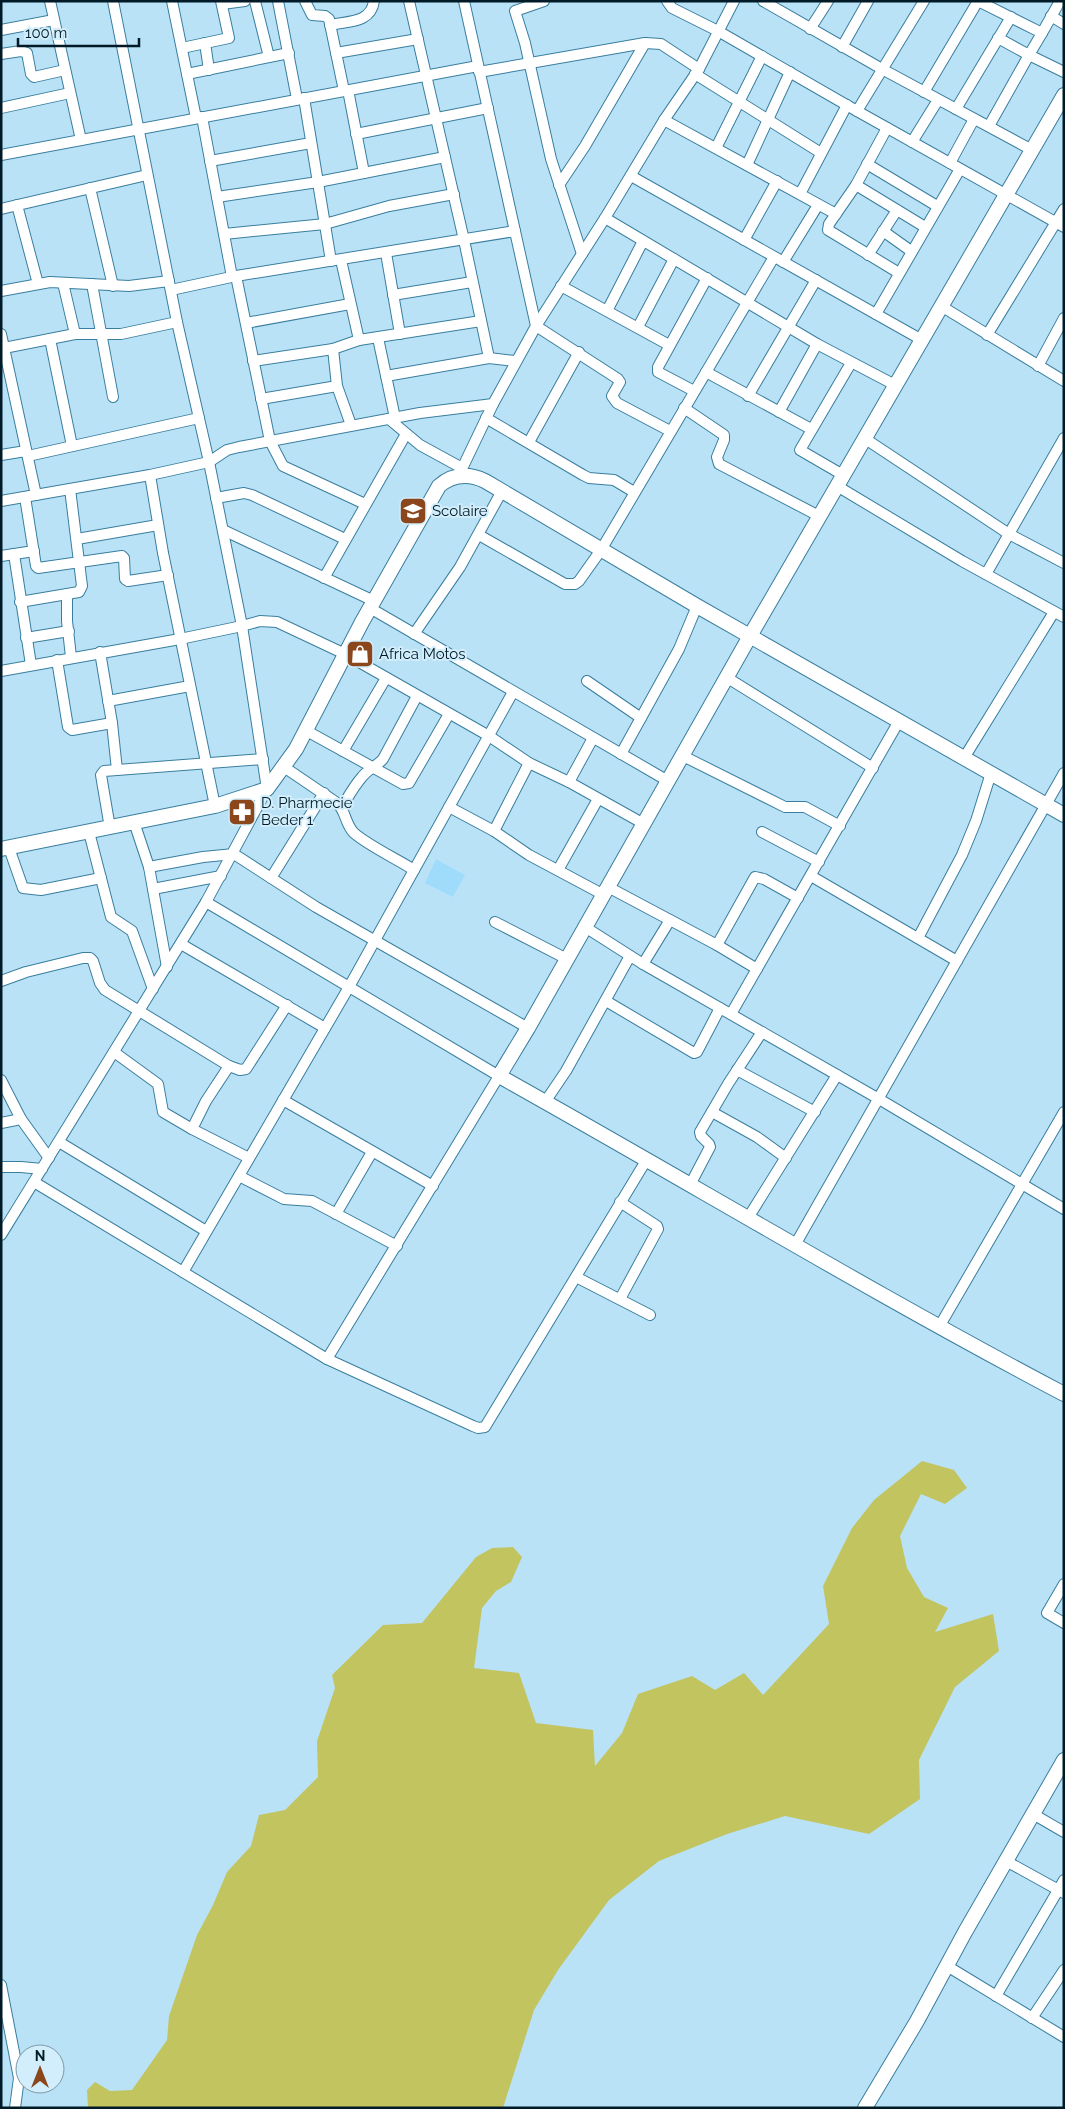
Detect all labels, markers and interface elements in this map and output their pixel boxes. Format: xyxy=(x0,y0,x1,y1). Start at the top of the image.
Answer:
scale bar xyxy=(18,15,139,47)
text: 100 m xyxy=(25,24,67,42)
school or university icon: Scolaire xyxy=(398,496,428,526)
place label: Scolaire xyxy=(432,502,488,520)
shop icon: Africa Motos xyxy=(345,639,375,669)
place label: Africa Motos xyxy=(379,645,466,663)
place label: D. Pharmecie Beder 1 xyxy=(261,794,353,829)
pharmacy icon: D. Pharmecie Beder 1 xyxy=(227,797,257,827)
north arrow xyxy=(15,2044,65,2094)
text: N xyxy=(35,2048,45,2064)

